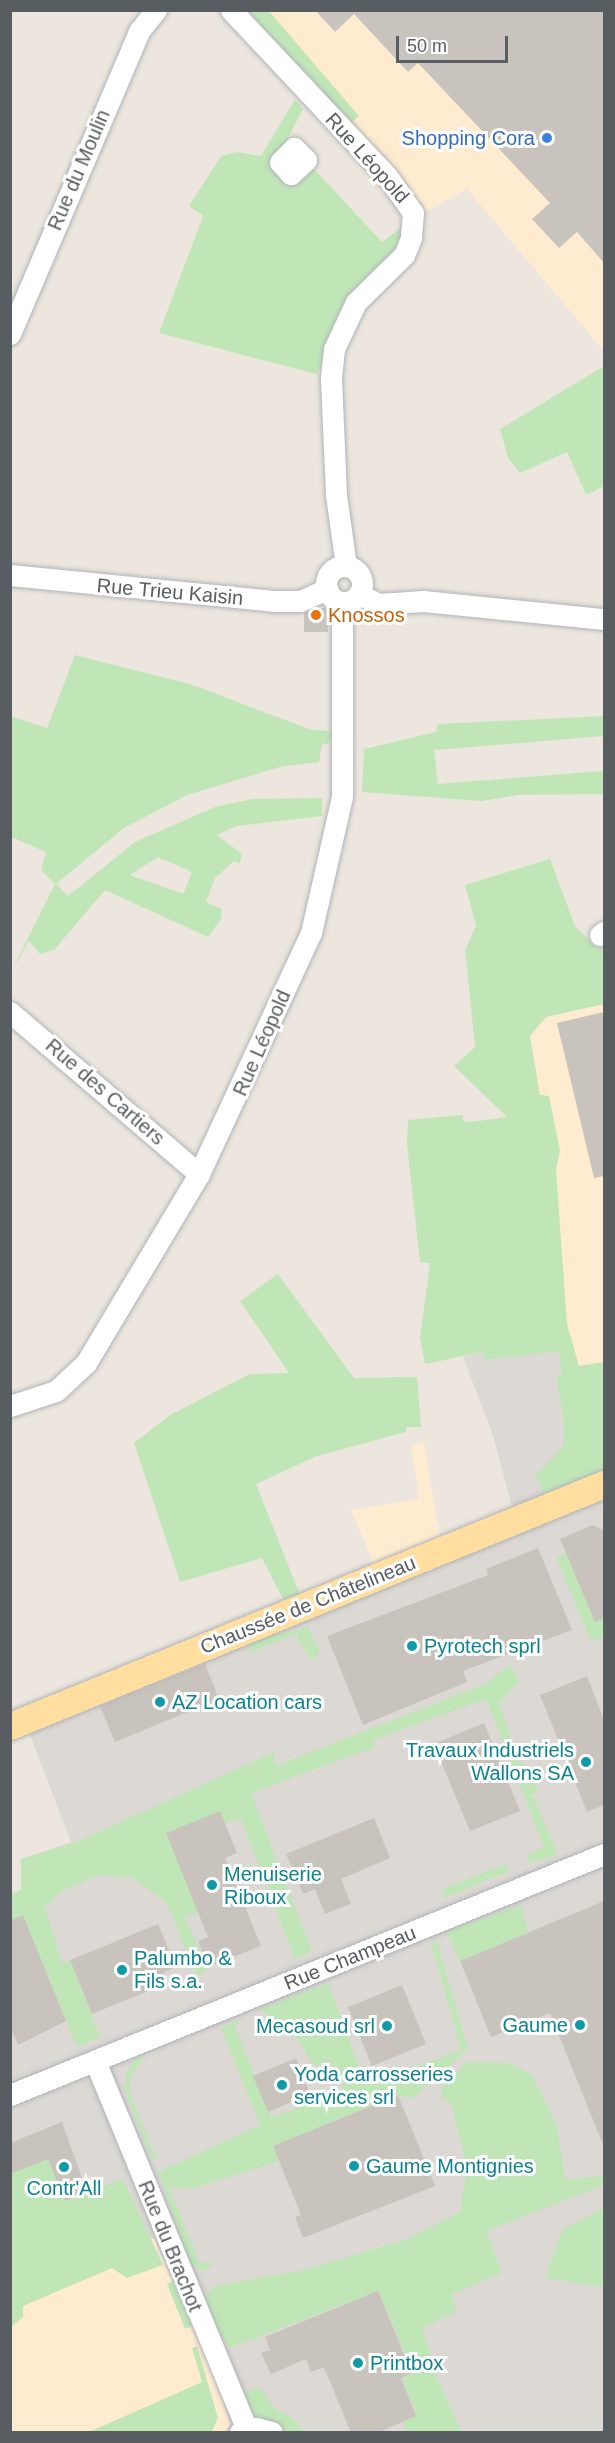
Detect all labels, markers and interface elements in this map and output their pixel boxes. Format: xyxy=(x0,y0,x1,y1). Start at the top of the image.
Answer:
scale bar xyxy=(399,24,512,62)
text: 50 m xyxy=(407,36,447,56)
street label: Rue du Moulin xyxy=(43,106,115,234)
street label: Rue Léopold xyxy=(320,108,414,208)
place label: Shopping Cora xyxy=(402,126,535,150)
marker: Shopping Cora xyxy=(540,131,554,145)
street label: Rue Trieu Kaisin xyxy=(96,574,244,610)
place label: Knossos xyxy=(328,603,405,627)
marker: Knossos xyxy=(309,608,323,622)
street label: Rue Léopold xyxy=(228,986,296,1100)
street label: Rue des Cartiers xyxy=(41,1034,169,1150)
street label: Chaussée de Châtelineau xyxy=(197,1551,419,1659)
place label: Pyrotech sprl xyxy=(424,1634,541,1658)
marker: Pyrotech sprl xyxy=(405,1639,419,1653)
place label: AZ Location cars xyxy=(172,1690,322,1714)
marker: AZ Location cars xyxy=(153,1695,167,1709)
place label: Travaux Industriels Wallons SA xyxy=(406,1738,574,1785)
marker: Travaux Industriels Wallons SA xyxy=(579,1755,593,1769)
place label: Menuiserie Riboux xyxy=(224,1862,322,1909)
marker: Menuiserie Riboux xyxy=(205,1878,219,1892)
street label: Rue Champeau xyxy=(281,1921,419,1995)
place label: Palumbo & Fils s.a. xyxy=(134,1946,232,1993)
marker: Palumbo & Fils s.a. xyxy=(115,1963,129,1977)
place label: Gaume xyxy=(502,2013,568,2037)
place label: Mecasoud srl xyxy=(256,2014,375,2038)
marker: Gaume xyxy=(573,2018,587,2032)
marker: Mecasoud srl xyxy=(380,2019,394,2033)
place label: Yoda carrosseries services srl xyxy=(294,2062,453,2109)
marker: Yoda carrosseries services srl xyxy=(275,2078,289,2092)
place label: Gaume Montignies xyxy=(366,2154,534,2178)
marker: Gaume Montignies xyxy=(347,2159,361,2173)
marker: Contr'All xyxy=(57,2160,71,2174)
place label: Contr'All xyxy=(27,2176,101,2200)
street label: Rue du Brachot xyxy=(133,2177,207,2315)
place label: Printbox xyxy=(370,2351,443,2375)
marker: Printbox xyxy=(351,2356,365,2370)

